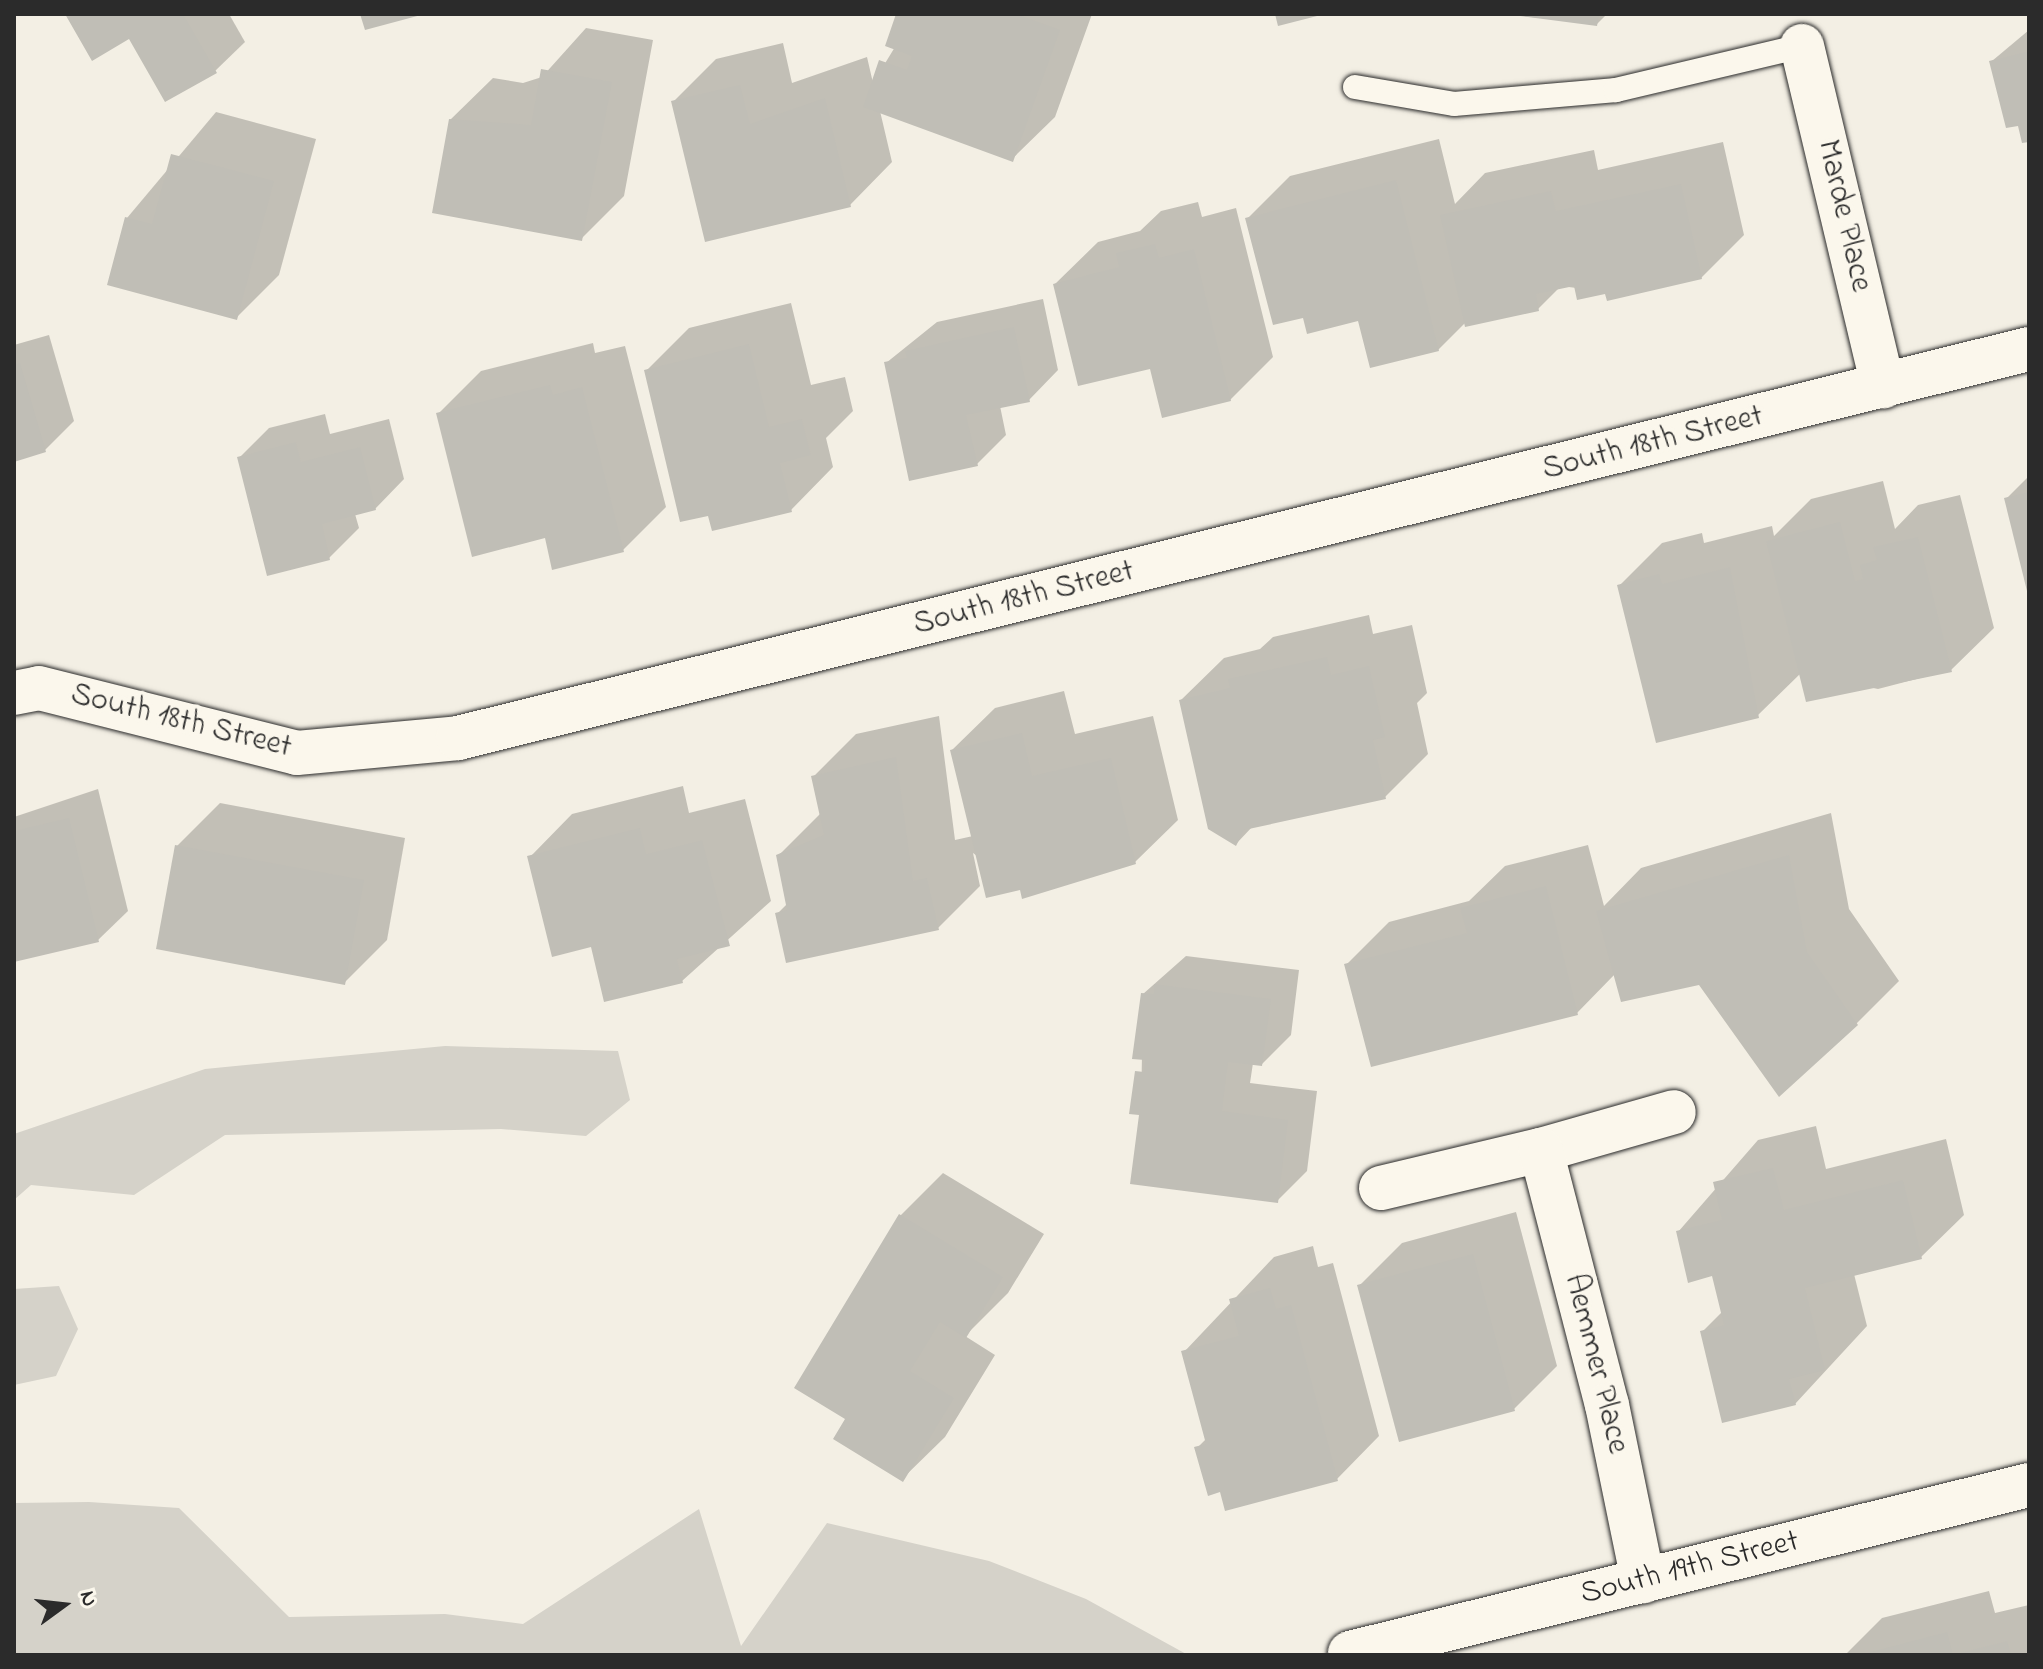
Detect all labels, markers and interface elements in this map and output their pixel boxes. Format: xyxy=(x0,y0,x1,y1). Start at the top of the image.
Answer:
street label: Marde Place xyxy=(1807,136,1879,296)
street label: South 18th Street xyxy=(1539,398,1767,490)
street label: South 18th Street xyxy=(910,553,1138,645)
street label: South 18th Street xyxy=(67,676,295,768)
street label: Aemmer Place xyxy=(1554,1270,1636,1458)
street label: South 19th Street xyxy=(1577,1523,1803,1615)
north arrow xyxy=(24,1565,104,1645)
text: N xyxy=(70,1587,105,1610)

